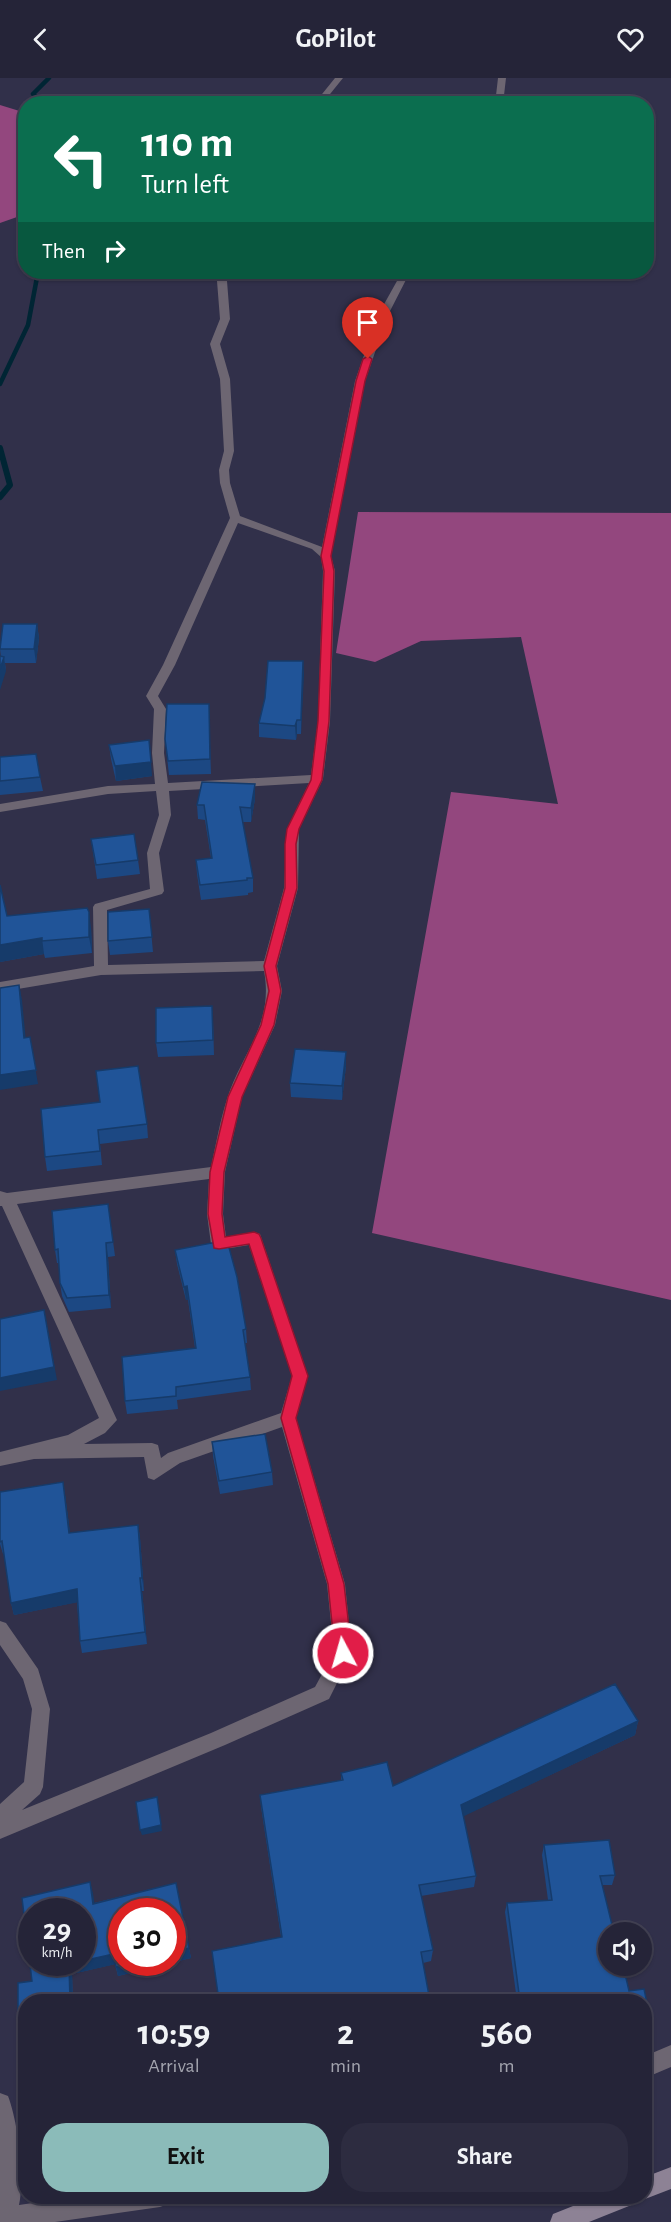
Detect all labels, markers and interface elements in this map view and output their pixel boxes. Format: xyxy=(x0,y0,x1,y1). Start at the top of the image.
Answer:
icon: back xyxy=(24,23,57,56)
icon: heart xyxy=(614,23,647,56)
text: GoPilot xyxy=(295,25,376,52)
icon: left xyxy=(42,120,120,198)
text: 110 m xyxy=(141,122,233,164)
text: Turn left xyxy=(141,171,229,198)
icon: right xyxy=(98,234,131,267)
text: Then xyxy=(42,240,86,262)
pin xyxy=(342,297,393,359)
icon: arrive xyxy=(351,306,384,339)
position arrow xyxy=(311,1621,375,1685)
speed limit sign: 30 xyxy=(108,1898,186,1976)
text: 29 xyxy=(43,1915,71,1945)
map controls xyxy=(598,1922,652,1976)
button: sound xyxy=(598,1922,652,1976)
text: km/h xyxy=(42,1945,72,1960)
text: 10:59 xyxy=(138,2015,210,2051)
text: 2 xyxy=(337,2015,354,2051)
text: 560 xyxy=(481,2015,532,2051)
text: Arrival xyxy=(148,2056,200,2076)
text: min xyxy=(330,2056,361,2076)
text: m xyxy=(499,2056,515,2076)
button: Exit xyxy=(42,2123,329,2192)
button: Share xyxy=(341,2123,628,2192)

